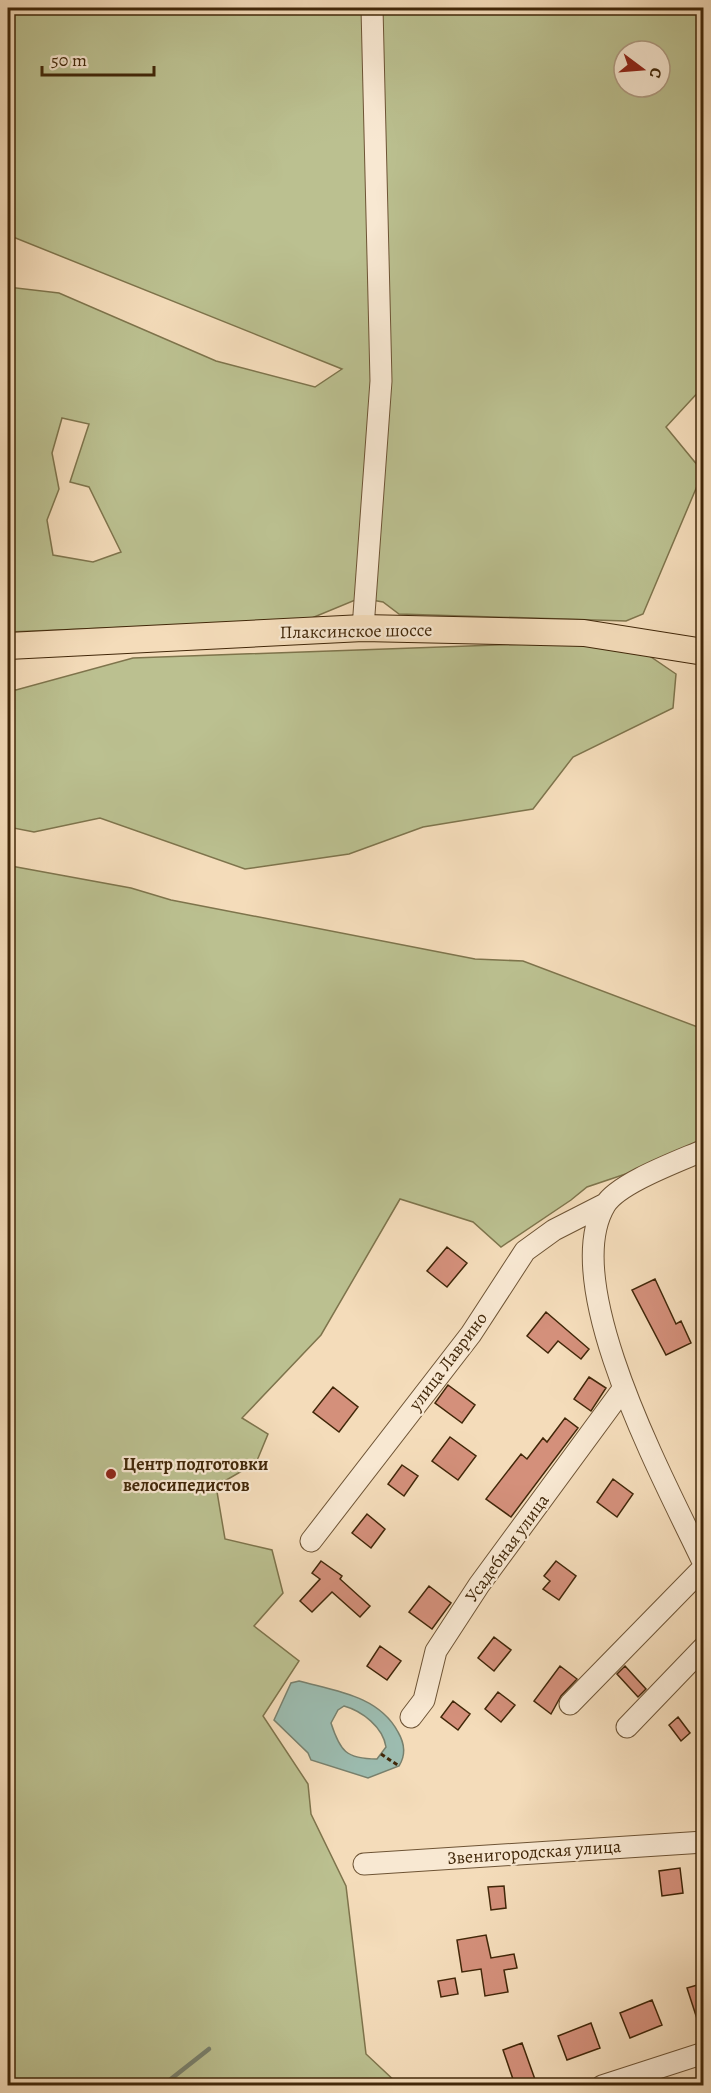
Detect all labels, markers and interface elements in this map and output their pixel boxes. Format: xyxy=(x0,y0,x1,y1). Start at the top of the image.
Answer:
scale bar xyxy=(42,39,154,77)
north arrow xyxy=(612,39,672,99)
text: 50 m xyxy=(51,48,87,72)
text: С xyxy=(643,65,667,81)
street label: Плаксинское шоссе xyxy=(280,618,432,644)
street label: улица Лаврино xyxy=(403,1307,493,1416)
place label: Центр подготовки велосипедистов xyxy=(123,1452,269,1497)
marker: Центр подготовки велосипедистов xyxy=(104,1467,118,1481)
street label: Усадебная улица xyxy=(460,1488,555,1607)
street label: Звенигородская улица xyxy=(446,1834,623,1870)

